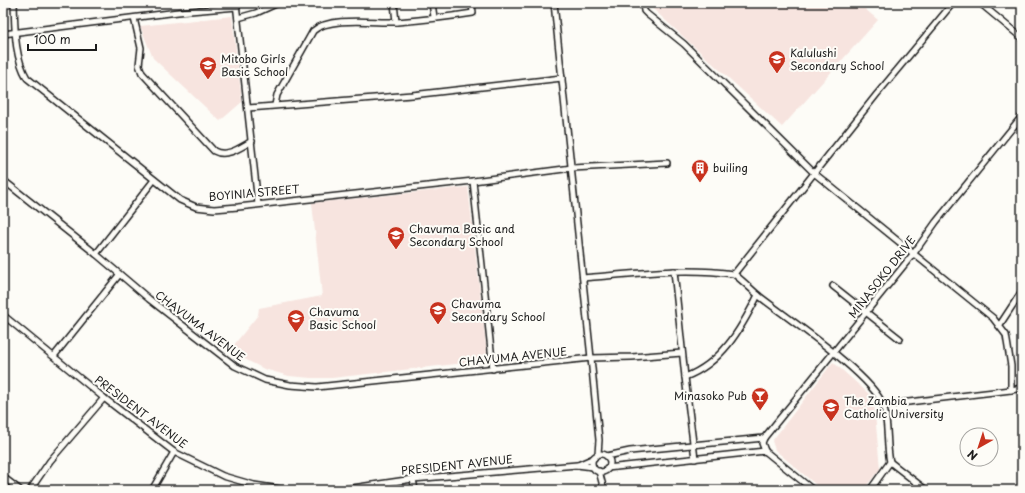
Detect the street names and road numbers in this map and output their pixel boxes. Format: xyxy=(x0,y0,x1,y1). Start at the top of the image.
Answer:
street label: BOYINIA STREET xyxy=(208,180,301,205)
street label: MINASOKO DRIVE xyxy=(844,232,919,322)
street label: CHAVUMA AVENUE xyxy=(152,286,249,365)
street label: CHAVUMA AVENUE xyxy=(458,342,568,371)
street label: PRESIDENT AVENUE xyxy=(91,371,191,452)
street label: PRESIDENT AVENUE xyxy=(400,450,514,479)

